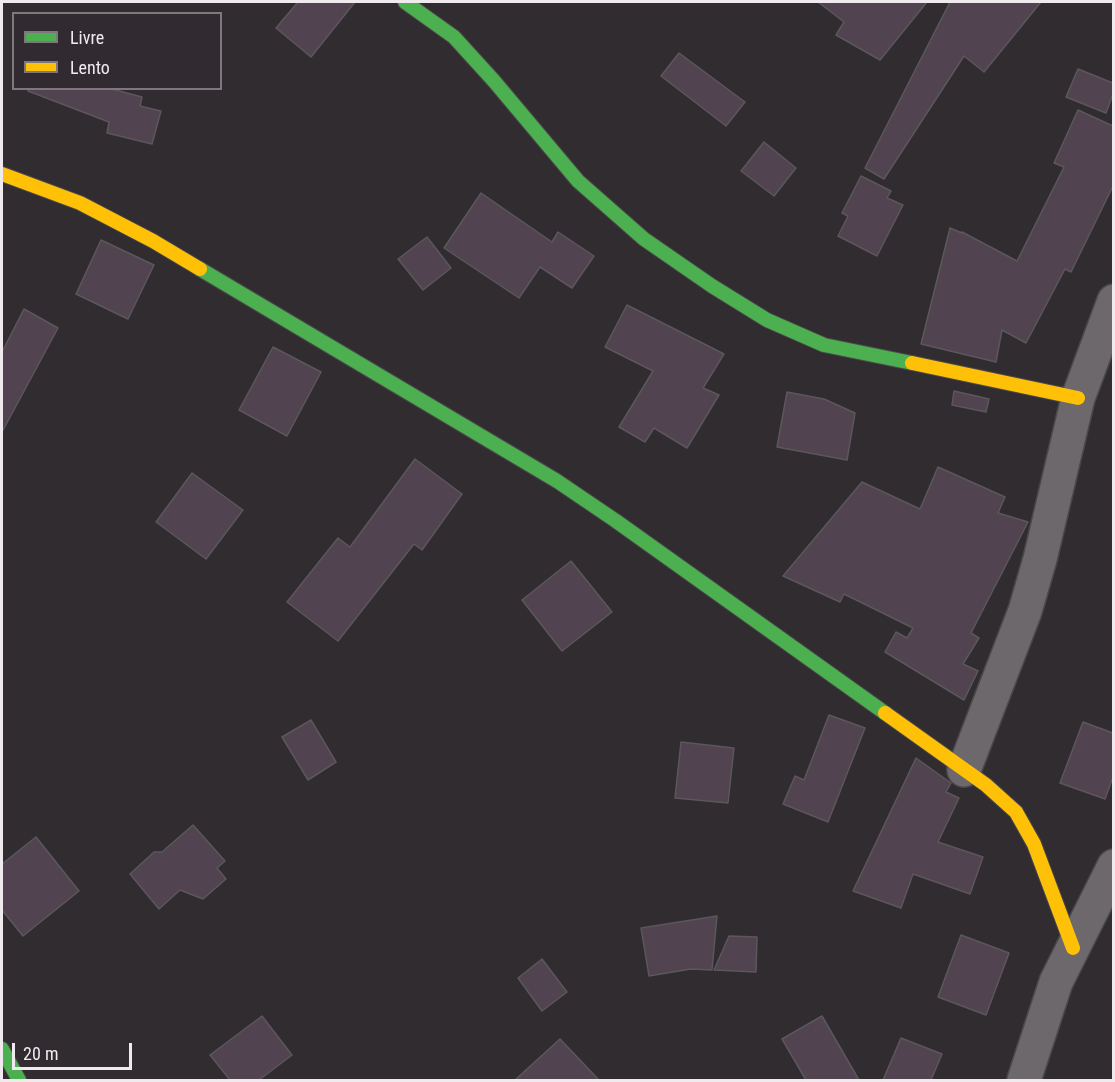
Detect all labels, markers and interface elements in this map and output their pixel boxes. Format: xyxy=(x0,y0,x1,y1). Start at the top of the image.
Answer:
legend xyxy=(12,12,222,90)
text: Livre xyxy=(70,27,104,48)
text: Lento xyxy=(70,57,110,78)
scale bar xyxy=(15,1031,135,1069)
text: 20 m xyxy=(23,1043,58,1064)

